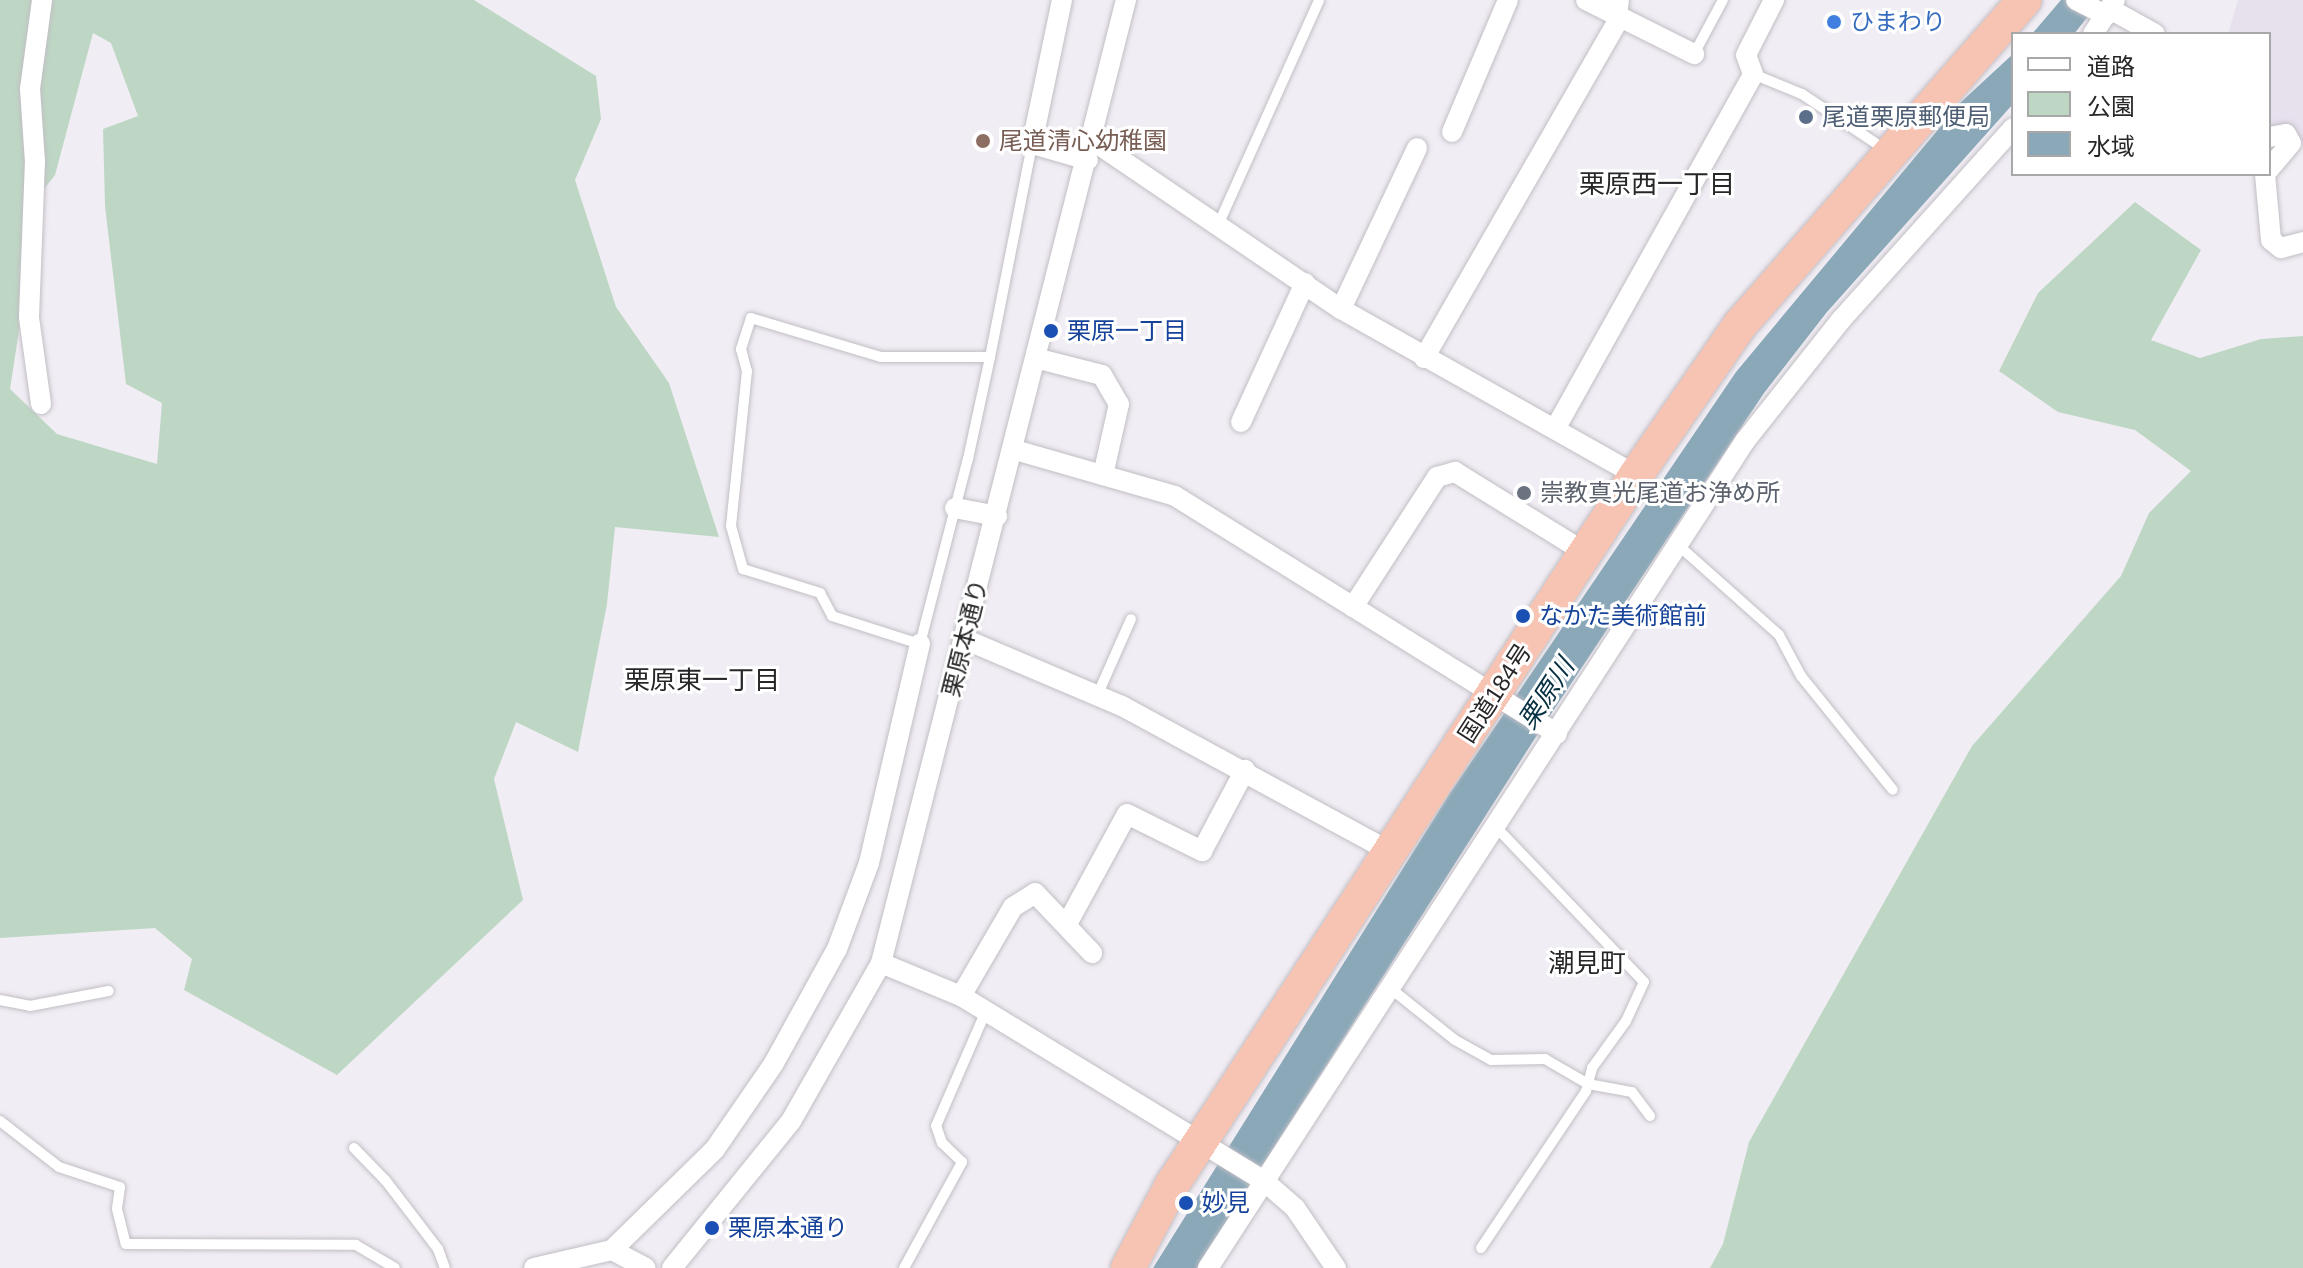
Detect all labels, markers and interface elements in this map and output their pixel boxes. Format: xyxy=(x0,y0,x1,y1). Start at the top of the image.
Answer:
place label: ひまわり xyxy=(1850,8,1946,36)
marker: ひまわり xyxy=(1825,13,1843,31)
legend xyxy=(2011,32,2271,176)
text: 道路 xyxy=(2087,53,2135,80)
text: 公園 xyxy=(2087,93,2135,120)
place label: 尾道栗原郵便局 xyxy=(1822,103,1990,131)
marker: 尾道栗原郵便局 xyxy=(1797,108,1815,126)
place label: 尾道清心幼稚園 xyxy=(999,127,1167,155)
marker: 尾道清心幼稚園 xyxy=(974,132,992,150)
text: 水域 xyxy=(2087,133,2135,160)
district label: 栗原西一丁目 xyxy=(1579,169,1735,201)
place label: 栗原一丁目 xyxy=(1067,317,1187,345)
marker: 栗原一丁目 xyxy=(1042,322,1060,340)
place label: 崇教真光尾道お浄め所 xyxy=(1540,479,1780,507)
marker: 崇教真光尾道お浄め所 xyxy=(1515,484,1533,502)
street label: 栗原本通り xyxy=(937,576,993,700)
place label: なかた美術館前 xyxy=(1539,602,1707,630)
marker: なかた美術館前 xyxy=(1514,607,1532,625)
street label: 国道184号 xyxy=(1452,638,1538,748)
water label: 栗原川 xyxy=(1513,653,1581,735)
district label: 栗原東一丁目 xyxy=(624,665,780,697)
district label: 潮見町 xyxy=(1548,948,1626,980)
place label: 妙見 xyxy=(1202,1189,1250,1217)
marker: 妙見 xyxy=(1177,1194,1195,1212)
place label: 栗原本通り xyxy=(728,1214,848,1242)
marker: 栗原本通り xyxy=(703,1219,721,1237)

